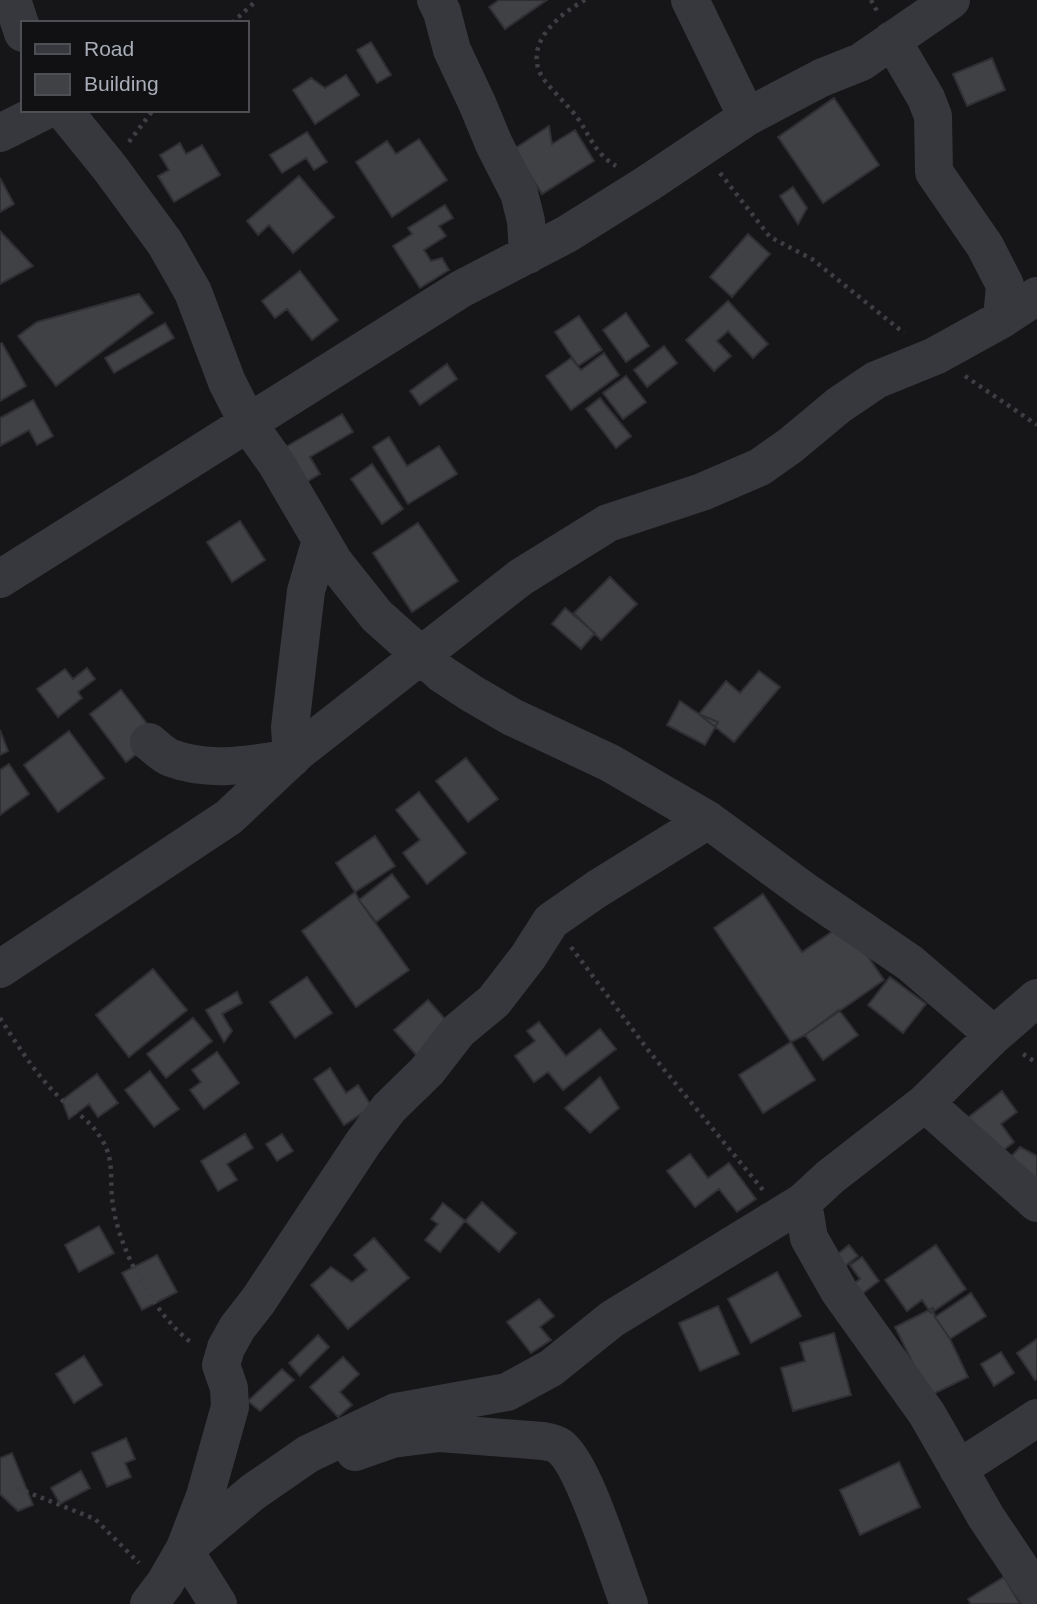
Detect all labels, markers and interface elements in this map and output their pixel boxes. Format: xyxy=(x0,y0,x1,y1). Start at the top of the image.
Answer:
legend xyxy=(21,21,248,112)
text: Road xyxy=(84,37,134,60)
text: Building xyxy=(84,72,159,95)

